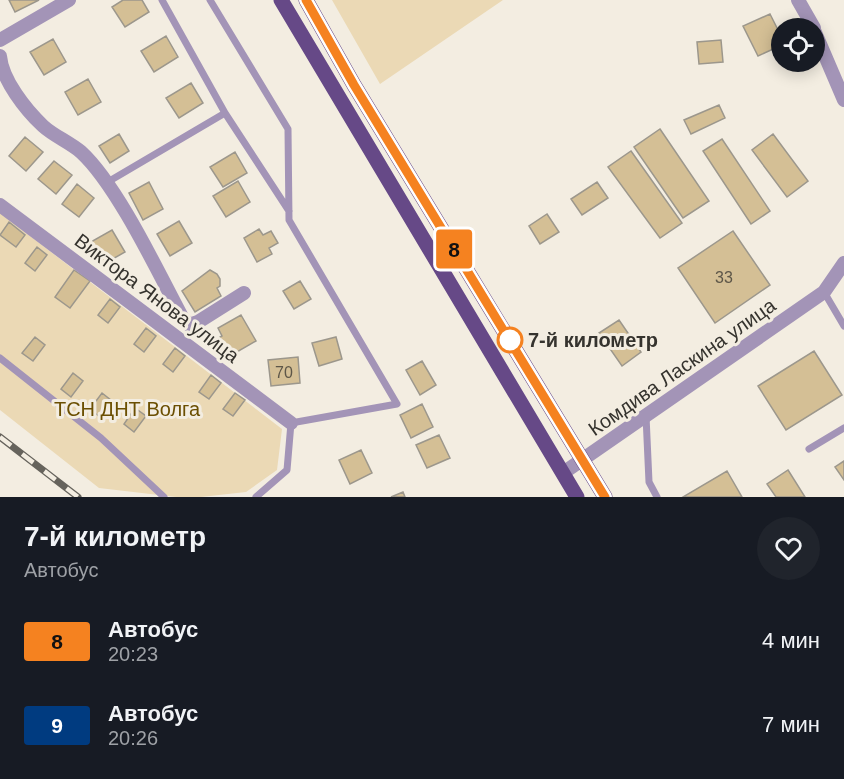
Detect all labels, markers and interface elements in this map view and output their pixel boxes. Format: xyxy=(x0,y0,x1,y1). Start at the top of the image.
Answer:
map controls xyxy=(771,18,825,72)
button: locate xyxy=(771,18,825,72)
street label: Виктора Янова улица xyxy=(71,229,244,367)
line badge: 8 xyxy=(434,230,474,268)
text: 8 xyxy=(448,238,460,261)
house number: 33 xyxy=(715,269,733,286)
street label: Комдива Ласкина улица xyxy=(584,293,780,440)
marker: 7-й километр xyxy=(497,327,523,353)
place label: 7-й километр xyxy=(528,329,658,351)
house number: 70 xyxy=(275,364,293,381)
park label: ТСН ДНТ Волга xyxy=(54,398,201,420)
button: heart xyxy=(757,517,820,580)
text: 7-й километр xyxy=(24,521,206,552)
text: Автобус xyxy=(24,559,98,581)
text: Автобус xyxy=(108,617,198,642)
text: 4 мин xyxy=(762,628,820,653)
text: 8 xyxy=(51,630,63,653)
text: 20:23 xyxy=(108,643,158,665)
text: Автобус xyxy=(108,701,198,726)
text: 7 мин xyxy=(762,712,820,737)
text: 9 xyxy=(51,714,63,737)
text: 20:26 xyxy=(108,727,158,749)

